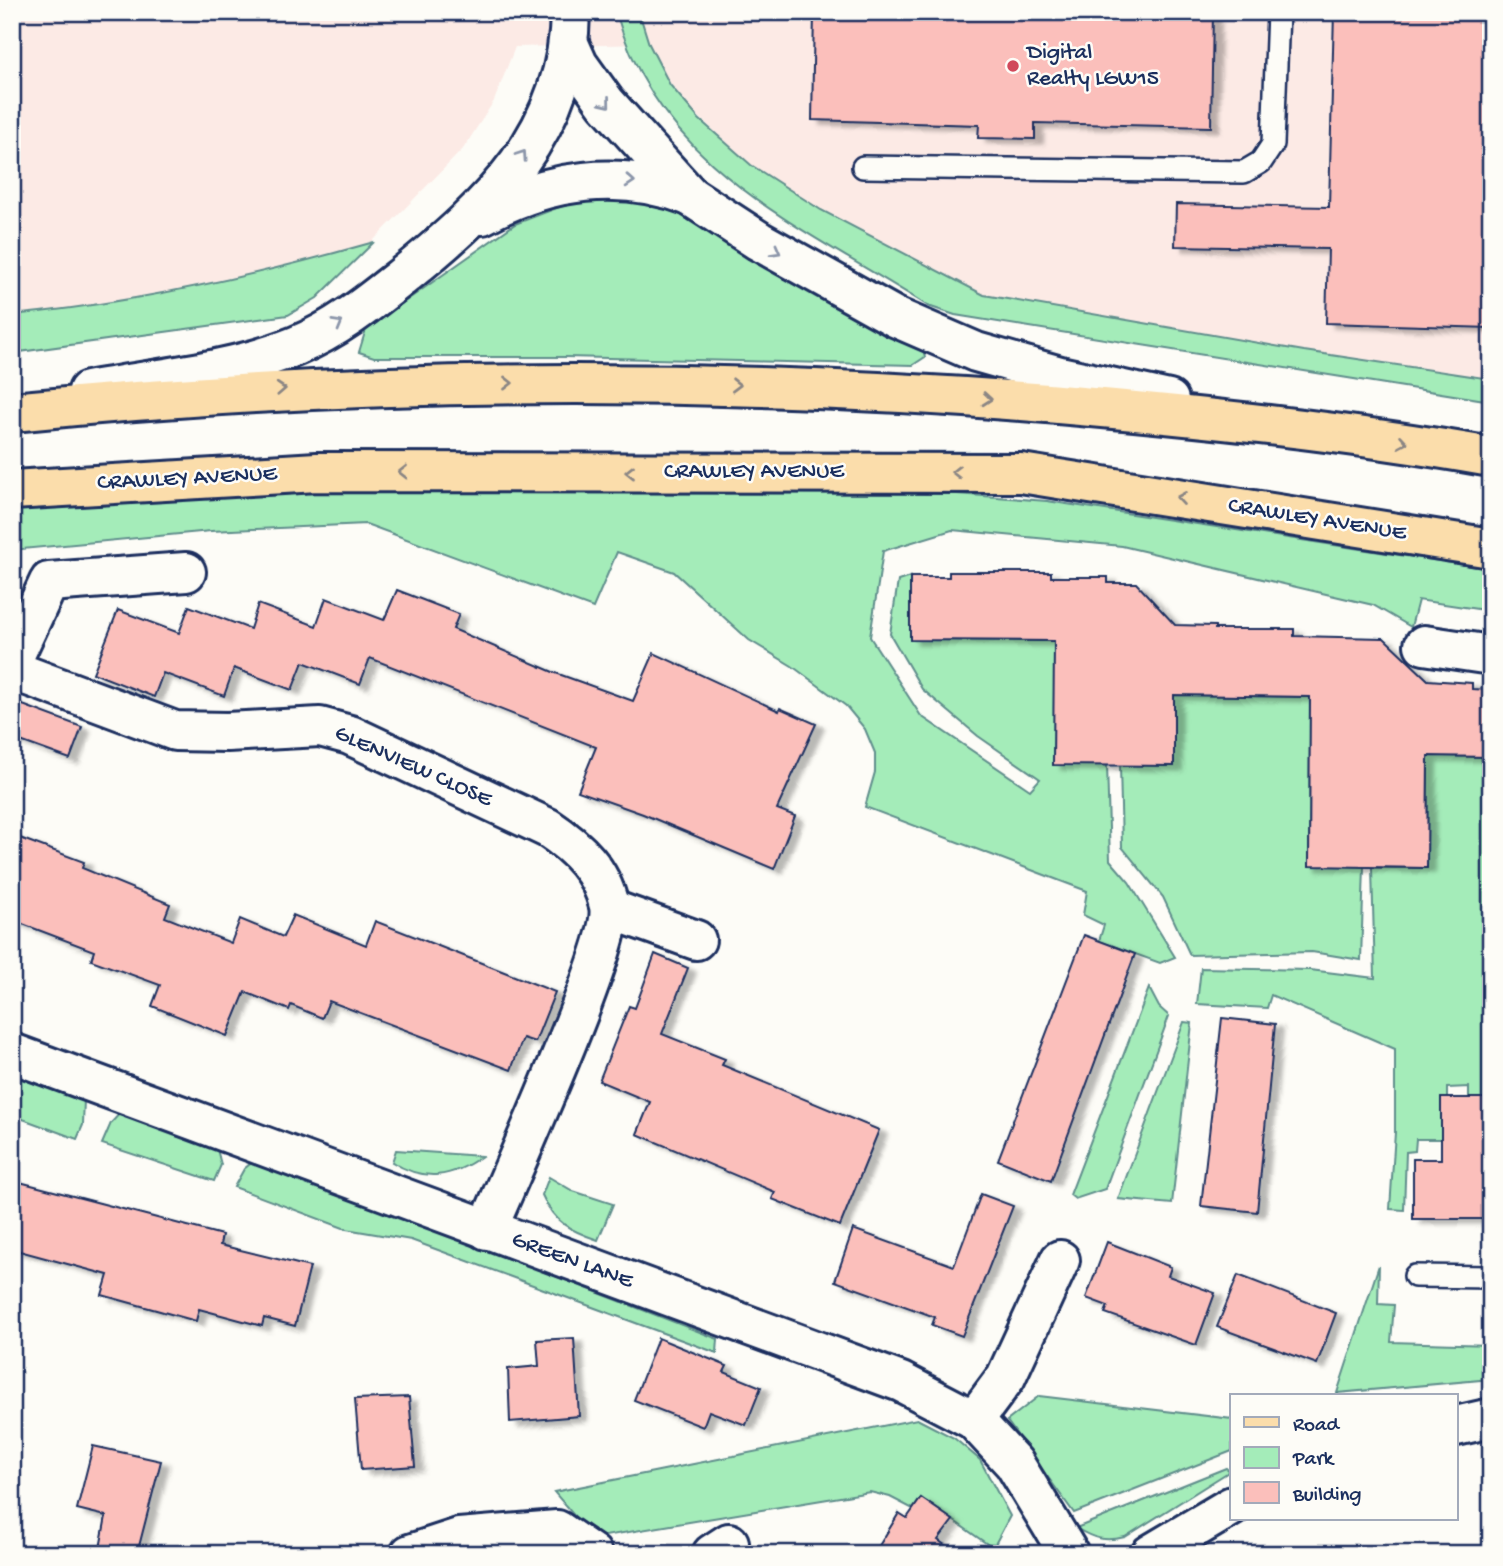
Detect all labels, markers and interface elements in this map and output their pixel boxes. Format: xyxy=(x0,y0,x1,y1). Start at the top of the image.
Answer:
place label: Digital Realty LGW15 xyxy=(1025,40,1159,93)
marker: Digital Realty LGW15 xyxy=(1005,58,1021,74)
one-way arrow xyxy=(598,95,610,108)
one-way arrow xyxy=(514,150,527,163)
one-way arrow xyxy=(625,173,636,188)
one-way arrow xyxy=(769,243,782,256)
one-way arrow xyxy=(331,319,344,332)
one-way arrow xyxy=(504,375,514,391)
one-way arrow xyxy=(731,378,742,393)
one-way arrow xyxy=(276,382,287,397)
one-way arrow xyxy=(982,391,993,406)
one-way arrow xyxy=(1397,433,1409,448)
street label: CRAWLEY AVENUE xyxy=(664,459,846,486)
street label: CRAWLEY AVENUE xyxy=(97,461,279,497)
one-way arrow xyxy=(397,464,408,480)
one-way arrow xyxy=(625,464,635,480)
one-way arrow xyxy=(950,464,961,480)
one-way arrow xyxy=(1176,491,1187,506)
street label: CRAWLEY AVENUE xyxy=(1226,493,1410,548)
street label: GLENVIEW CLOSE xyxy=(330,720,498,815)
street label: GREEN LANE xyxy=(508,1227,638,1296)
legend xyxy=(1230,1394,1458,1520)
text: Road xyxy=(1293,1414,1341,1439)
text: Park xyxy=(1292,1448,1336,1473)
text: Building xyxy=(1292,1484,1362,1509)

